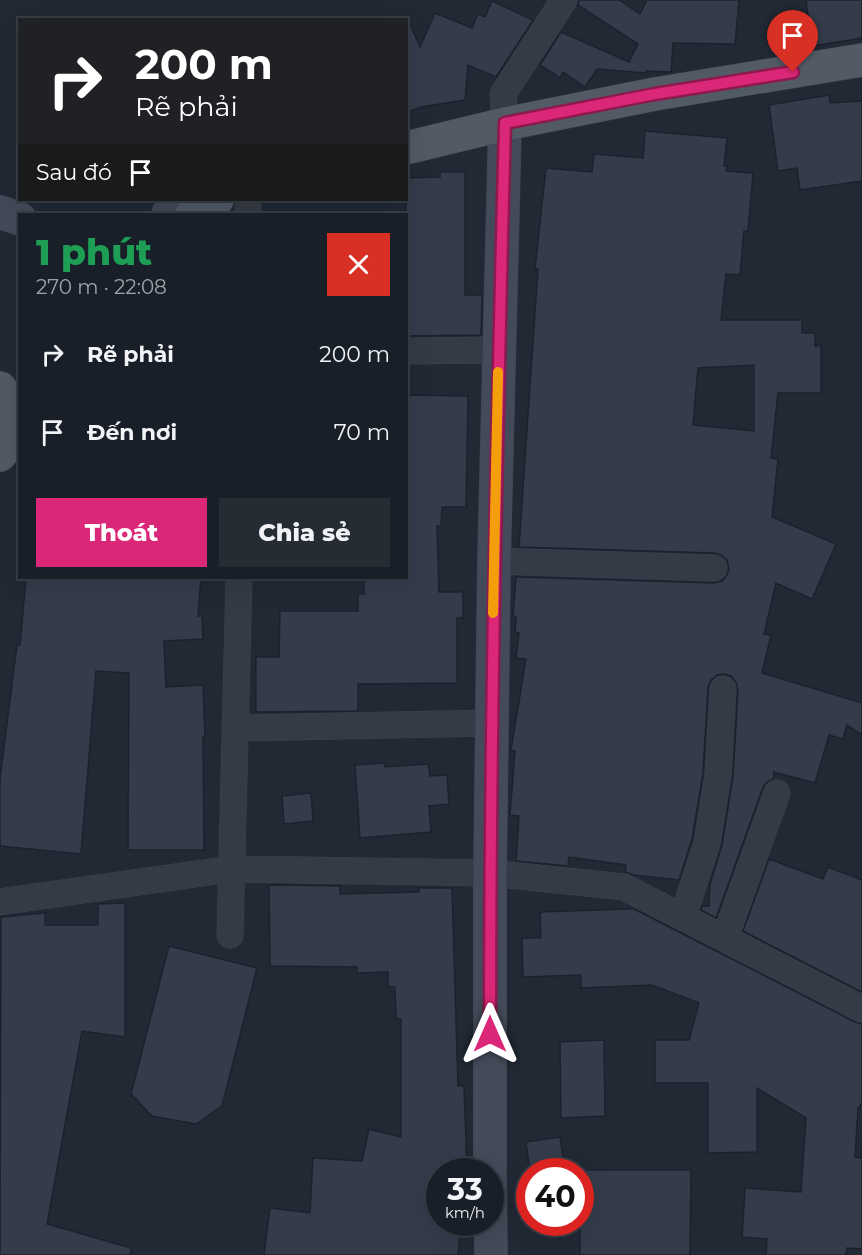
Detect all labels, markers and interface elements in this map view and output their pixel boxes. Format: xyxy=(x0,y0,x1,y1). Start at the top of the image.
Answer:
pin xyxy=(767,10,818,72)
icon: arrive xyxy=(776,19,809,52)
text: 200 m xyxy=(135,38,273,90)
icon: right xyxy=(36,42,114,120)
text: Rẽ phải xyxy=(135,90,238,123)
icon: arrive xyxy=(124,156,157,189)
text: Sau đó xyxy=(36,159,112,186)
text: 1 phút xyxy=(36,230,152,274)
button: close xyxy=(327,233,390,296)
text: 270 m · 22:08 xyxy=(36,275,167,299)
icon: right xyxy=(36,338,69,371)
text: Rẽ phải xyxy=(87,341,174,368)
text: 200 m xyxy=(319,341,390,368)
icon: arrive xyxy=(36,416,69,449)
text: Đến nơi xyxy=(87,419,177,446)
text: 70 m xyxy=(334,419,390,446)
button: Thoát xyxy=(36,498,207,567)
button: Chia sẻ xyxy=(219,498,390,567)
position arrow xyxy=(458,1002,522,1066)
speed limit sign: 40 xyxy=(516,1158,594,1236)
text: 33 xyxy=(447,1171,483,1208)
text: km/h xyxy=(445,1203,485,1222)

